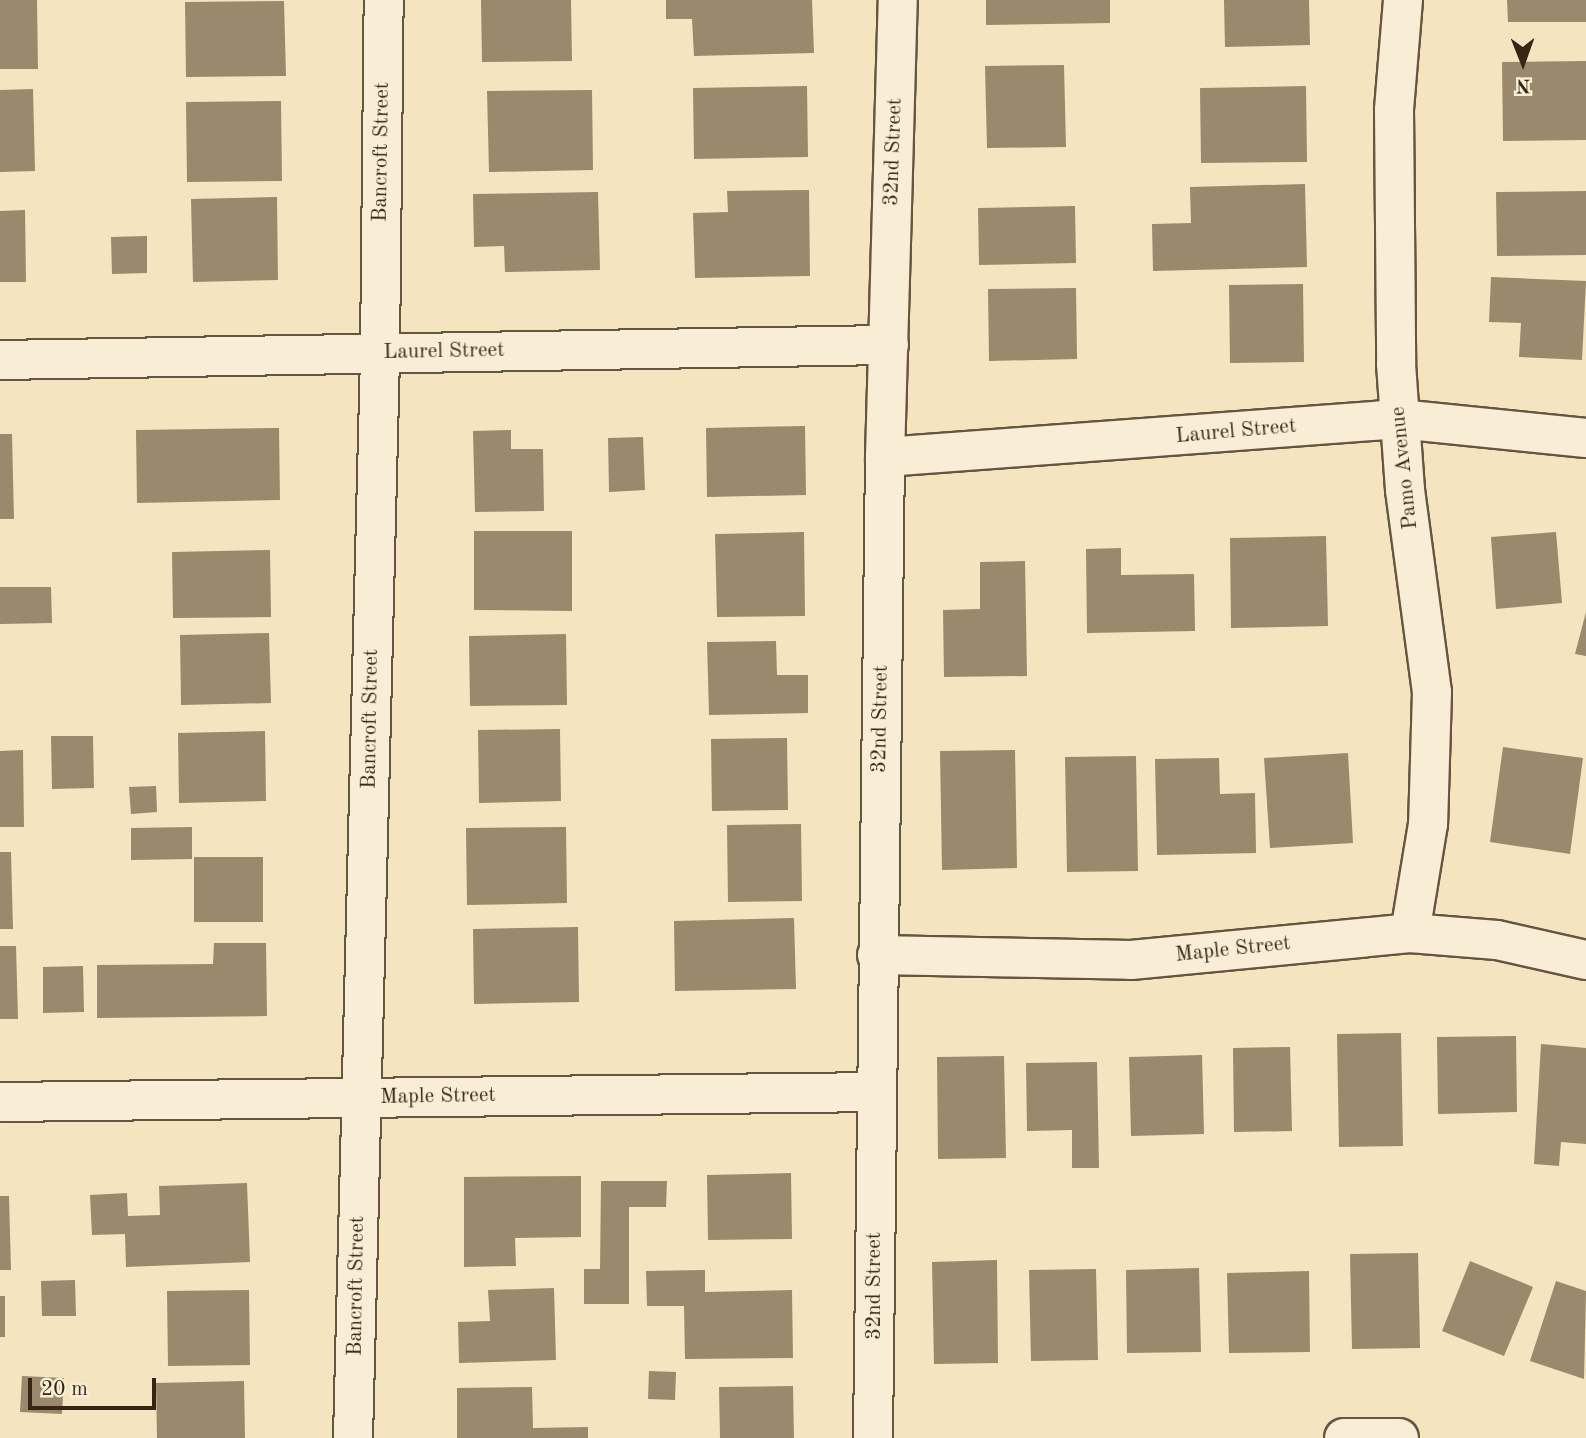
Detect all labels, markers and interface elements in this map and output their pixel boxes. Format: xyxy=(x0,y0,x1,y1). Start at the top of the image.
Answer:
north arrow xyxy=(1488,28,1558,98)
text: N xyxy=(1516,75,1531,94)
street label: Bancroft Street xyxy=(368,82,396,222)
street label: 32nd Street xyxy=(880,97,908,207)
street label: Laurel Street xyxy=(383,338,505,366)
street label: Pamo Avenue xyxy=(1386,405,1424,531)
street label: Laurel Street xyxy=(1175,414,1297,450)
street label: Bancroft Street xyxy=(357,649,385,789)
street label: 32nd Street xyxy=(867,665,895,773)
street label: Maple Street xyxy=(1174,931,1292,969)
street label: Maple Street xyxy=(380,1083,496,1111)
street label: Bancroft Street xyxy=(343,1216,371,1356)
street label: 32nd Street xyxy=(862,1232,888,1340)
scale bar xyxy=(32,1364,159,1408)
text: 20 m xyxy=(41,1379,88,1400)

